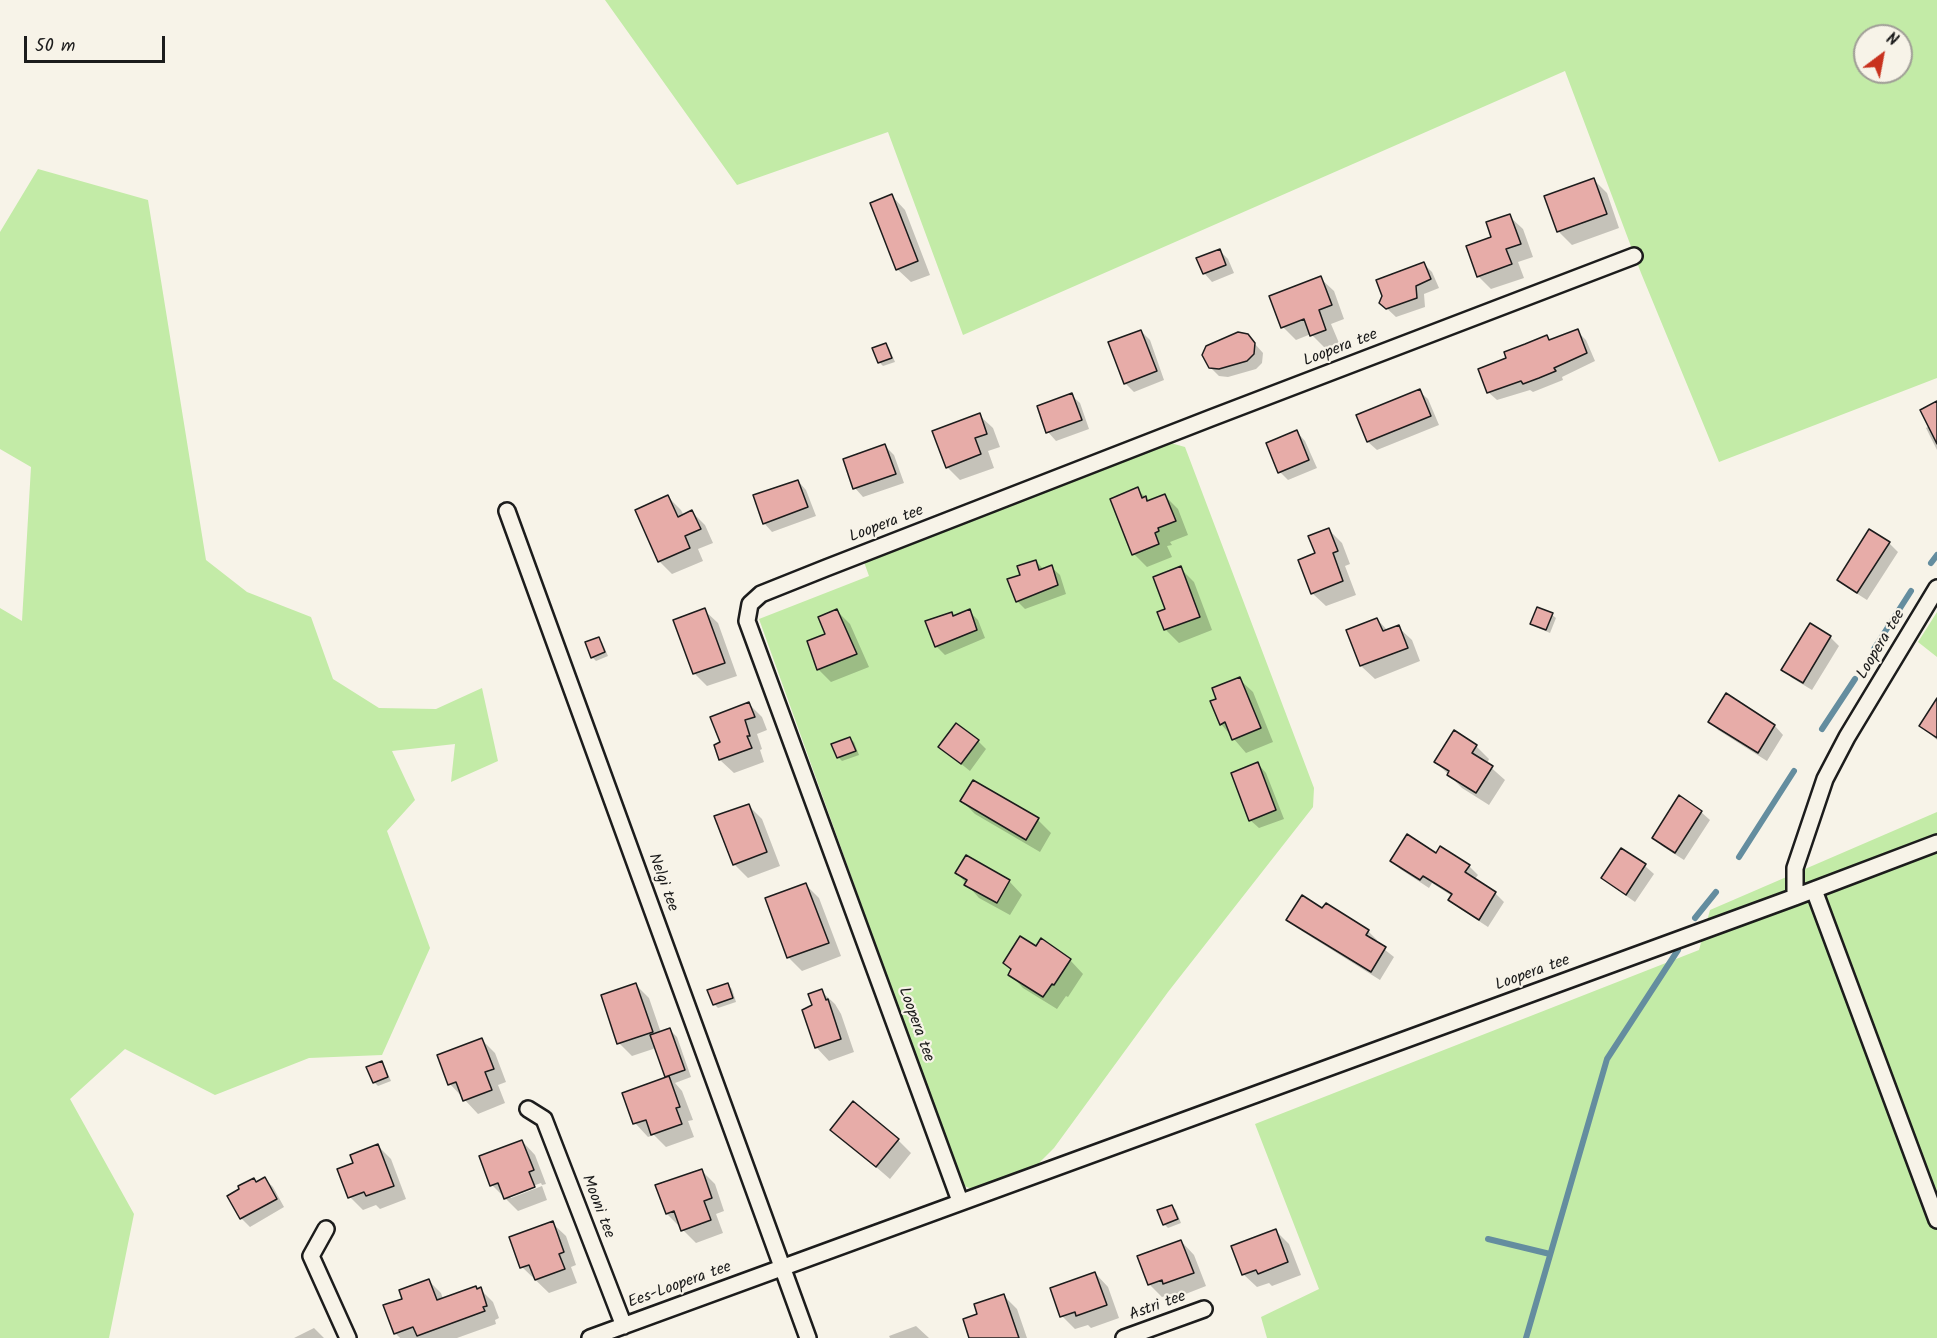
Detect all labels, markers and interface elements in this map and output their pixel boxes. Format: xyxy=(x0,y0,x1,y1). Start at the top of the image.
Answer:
scale bar xyxy=(27,24,168,62)
north arrow xyxy=(1853,24,1913,84)
text: N xyxy=(1881,27,1903,53)
text: 50 m xyxy=(35,32,75,61)
street label: Loopera tee xyxy=(1301,326,1381,372)
street label: Loopera tee xyxy=(847,502,927,548)
street label: Loopera tee xyxy=(1854,607,1910,683)
street label: Nelgi tee xyxy=(643,851,681,915)
street label: Loopera tee xyxy=(1493,952,1573,996)
street label: Loopera tee xyxy=(893,985,937,1065)
street label: Mooni tee xyxy=(576,1173,618,1241)
street label: Ees-Loopera tee xyxy=(626,1258,734,1314)
street label: Astri tee xyxy=(1127,1288,1189,1326)

